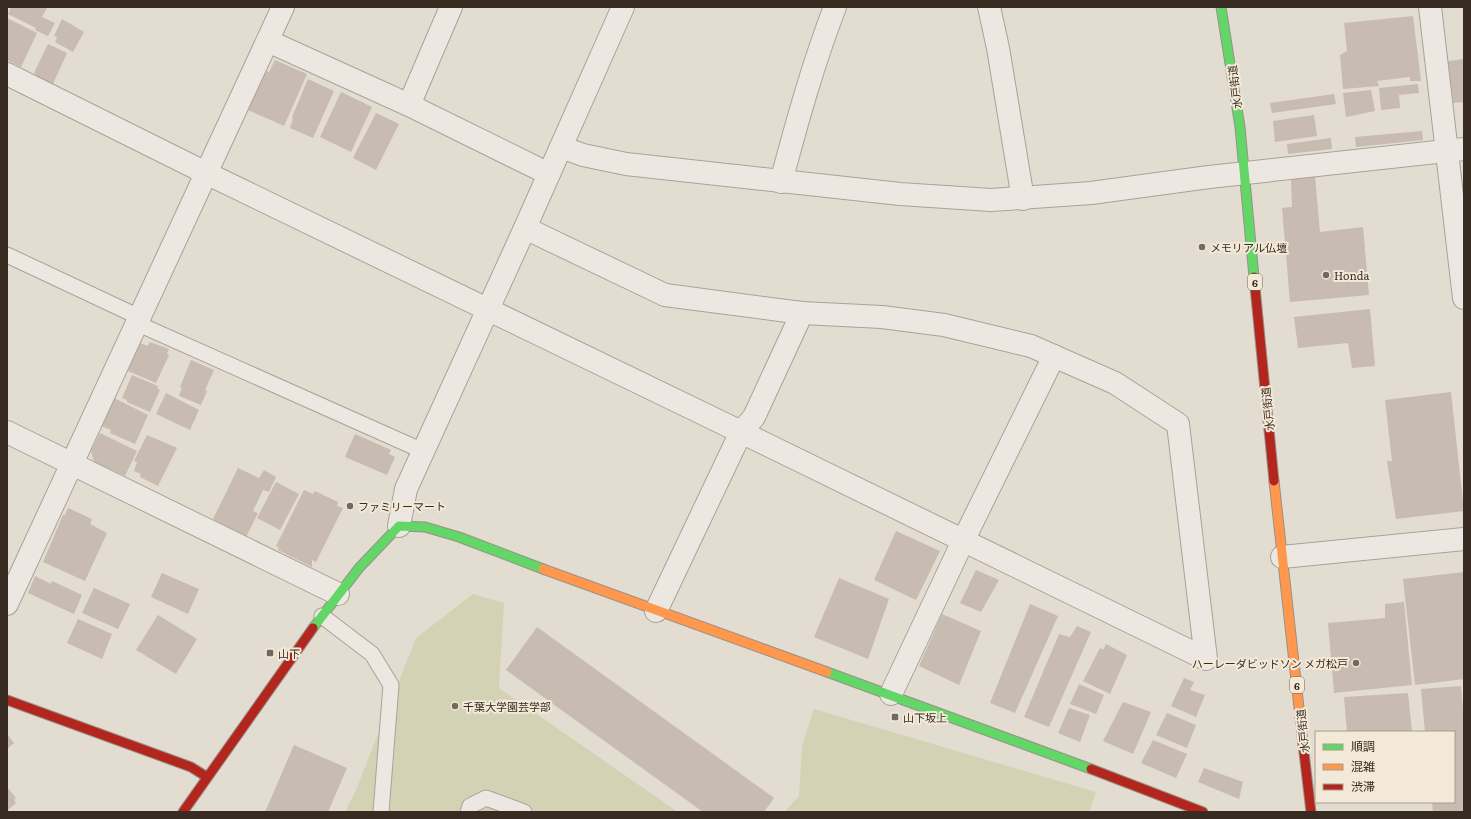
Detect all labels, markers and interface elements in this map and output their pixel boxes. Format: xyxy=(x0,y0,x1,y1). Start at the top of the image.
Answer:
street label: 水戸街道 xyxy=(1223,64,1245,110)
place label: メモリアル仏壇 xyxy=(1210,239,1287,255)
marker: メモリアル仏壇 xyxy=(1197,242,1207,252)
place label: Honda xyxy=(1334,267,1369,283)
marker: Honda xyxy=(1321,270,1331,280)
road number: 6 xyxy=(1248,274,1262,290)
street label: 水戸街道 xyxy=(1257,386,1277,432)
place label: ファミリーマート xyxy=(358,498,446,514)
marker: ファミリーマート xyxy=(345,501,355,511)
place label: 山下 xyxy=(278,645,300,661)
marker: 山下 xyxy=(265,648,275,658)
place label: ハーレーダビッドソン メガ松戸 xyxy=(1192,655,1348,671)
marker: ハーレーダビッドソン メガ松戸 xyxy=(1351,658,1361,668)
road number: 6 xyxy=(1290,677,1304,693)
place label: 千葉大学園芸学部 xyxy=(463,698,551,714)
marker: 千葉大学園芸学部 xyxy=(450,701,460,711)
street label: 水戸街道 xyxy=(1292,708,1312,754)
place label: 山下坂上 xyxy=(903,709,947,725)
marker: 山下坂上 xyxy=(890,712,900,722)
legend xyxy=(1315,731,1455,803)
text: 順調 xyxy=(1351,737,1375,755)
text: 混雑 xyxy=(1351,757,1375,775)
text: 渋滞 xyxy=(1351,777,1375,795)

